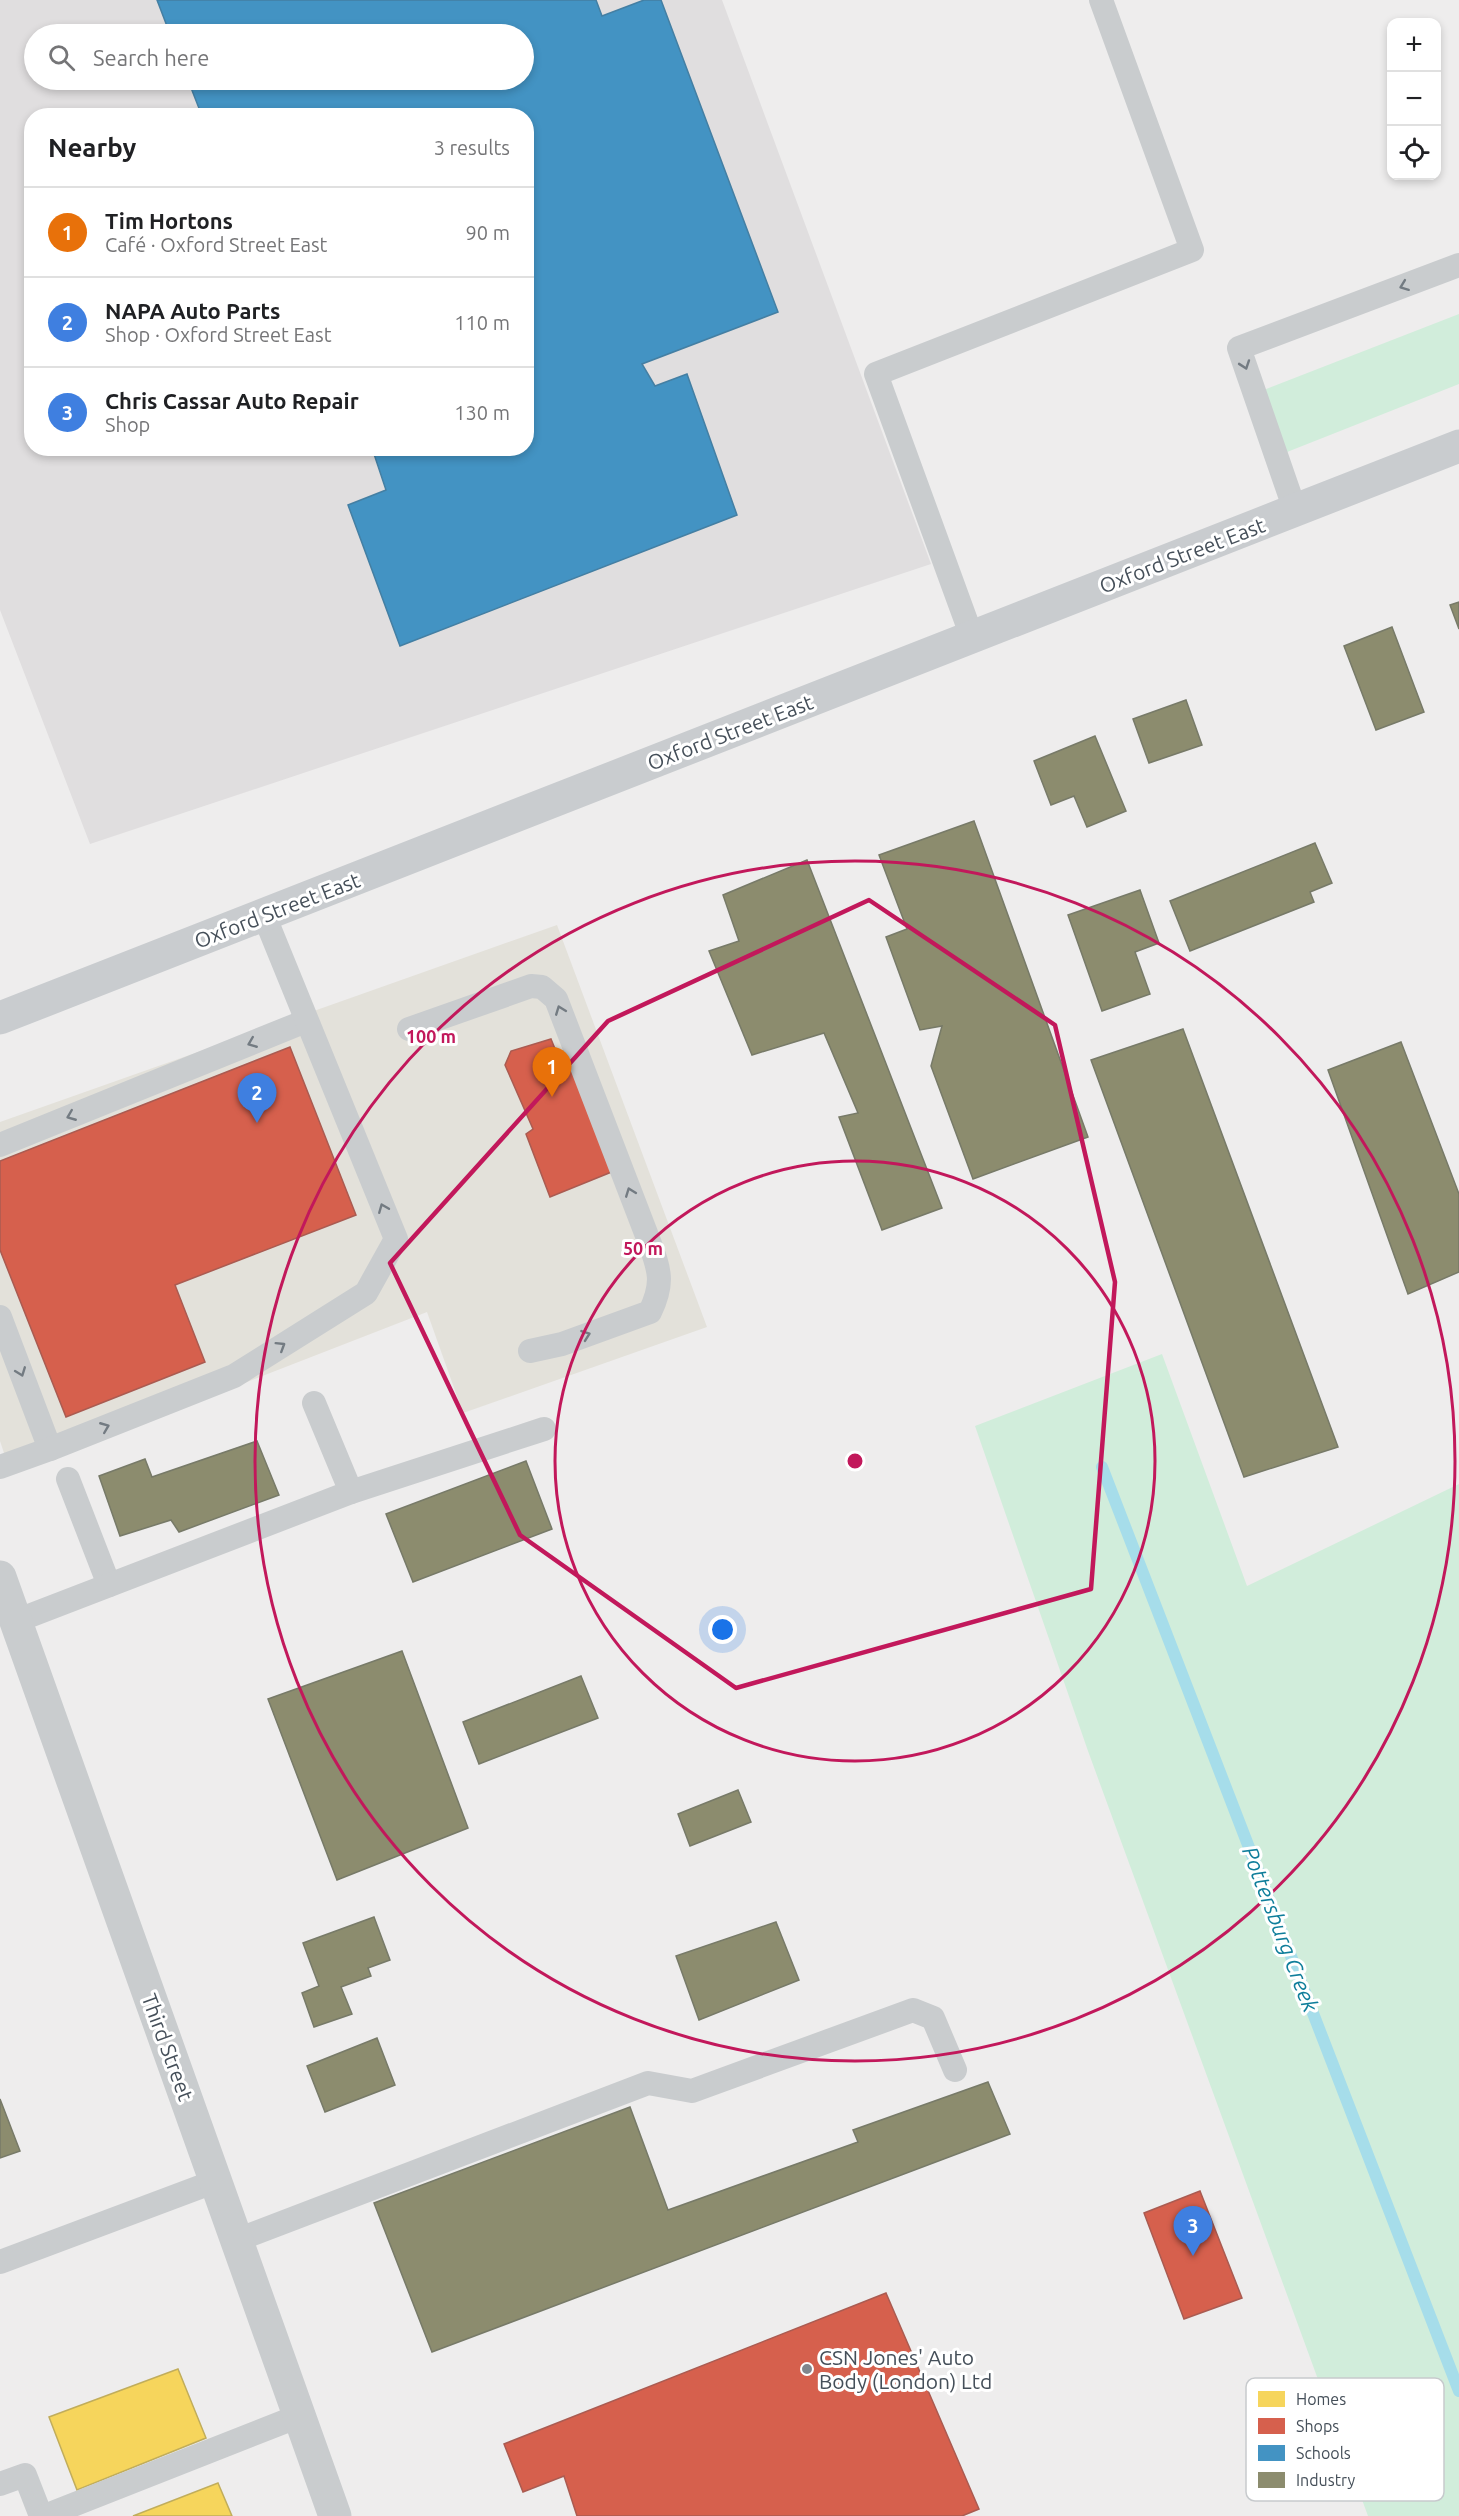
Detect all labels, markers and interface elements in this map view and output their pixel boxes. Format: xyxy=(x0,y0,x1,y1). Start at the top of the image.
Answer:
map controls xyxy=(1387,18,1441,180)
button: + xyxy=(1387,18,1441,72)
search box xyxy=(24,24,534,90)
icon: search xyxy=(45,41,78,74)
text: Search here xyxy=(93,45,209,70)
button: − xyxy=(1387,72,1441,126)
button: locate xyxy=(1387,126,1441,180)
text: Nearby xyxy=(48,133,136,162)
text: 3 results xyxy=(434,136,510,159)
text: Tim Hortons xyxy=(105,208,233,233)
text: 1 xyxy=(62,221,73,244)
text: 90 m xyxy=(466,221,510,244)
text: Café · Oxford Street East xyxy=(105,233,327,256)
one-way arrow xyxy=(1399,278,1410,291)
text: NAPA Auto Parts xyxy=(105,298,280,323)
text: 2 xyxy=(62,311,73,334)
text: 110 m xyxy=(454,311,510,334)
text: Shop · Oxford Street East xyxy=(105,323,332,346)
one-way arrow xyxy=(1238,359,1251,370)
text: Chris Cassar Auto Repair xyxy=(105,388,359,413)
text: 3 xyxy=(62,401,73,424)
text: 130 m xyxy=(454,401,510,424)
text: Shop xyxy=(105,413,150,436)
street label: Oxford Street East xyxy=(1096,512,1268,598)
street label: Oxford Street East xyxy=(644,689,816,775)
street label: Oxford Street East xyxy=(191,867,363,953)
one-way arrow xyxy=(555,1006,567,1017)
text: 100 m xyxy=(406,1026,456,1046)
one-way arrow xyxy=(247,1036,258,1048)
pin: 1 xyxy=(532,1048,572,1097)
pin: 2 xyxy=(238,1074,276,1123)
one-way arrow xyxy=(66,1109,77,1121)
one-way arrow xyxy=(625,1188,638,1198)
one-way arrow xyxy=(378,1203,390,1214)
text: 50 m xyxy=(623,1238,663,1258)
one-way arrow xyxy=(580,1330,591,1343)
one-way arrow xyxy=(274,1342,285,1353)
one-way arrow xyxy=(14,1366,26,1377)
one-way arrow xyxy=(99,1422,109,1435)
centre of rings xyxy=(845,1451,865,1471)
your location xyxy=(708,1615,737,1644)
water label: Pottersburg Creek xyxy=(1238,1843,1324,2016)
street label: Third Street xyxy=(137,1990,199,2104)
pin: 3 xyxy=(1174,2206,1212,2256)
place label: CSN Jones' Auto Body (London) Ltd xyxy=(819,2345,992,2393)
marker: CSN Jones' Auto Body (London) Ltd xyxy=(800,2362,814,2376)
legend xyxy=(1246,2378,1444,2501)
text: Homes xyxy=(1296,2390,1346,2408)
text: Shops xyxy=(1296,2417,1339,2435)
text: Schools xyxy=(1296,2444,1351,2462)
text: Industry xyxy=(1296,2471,1355,2489)

